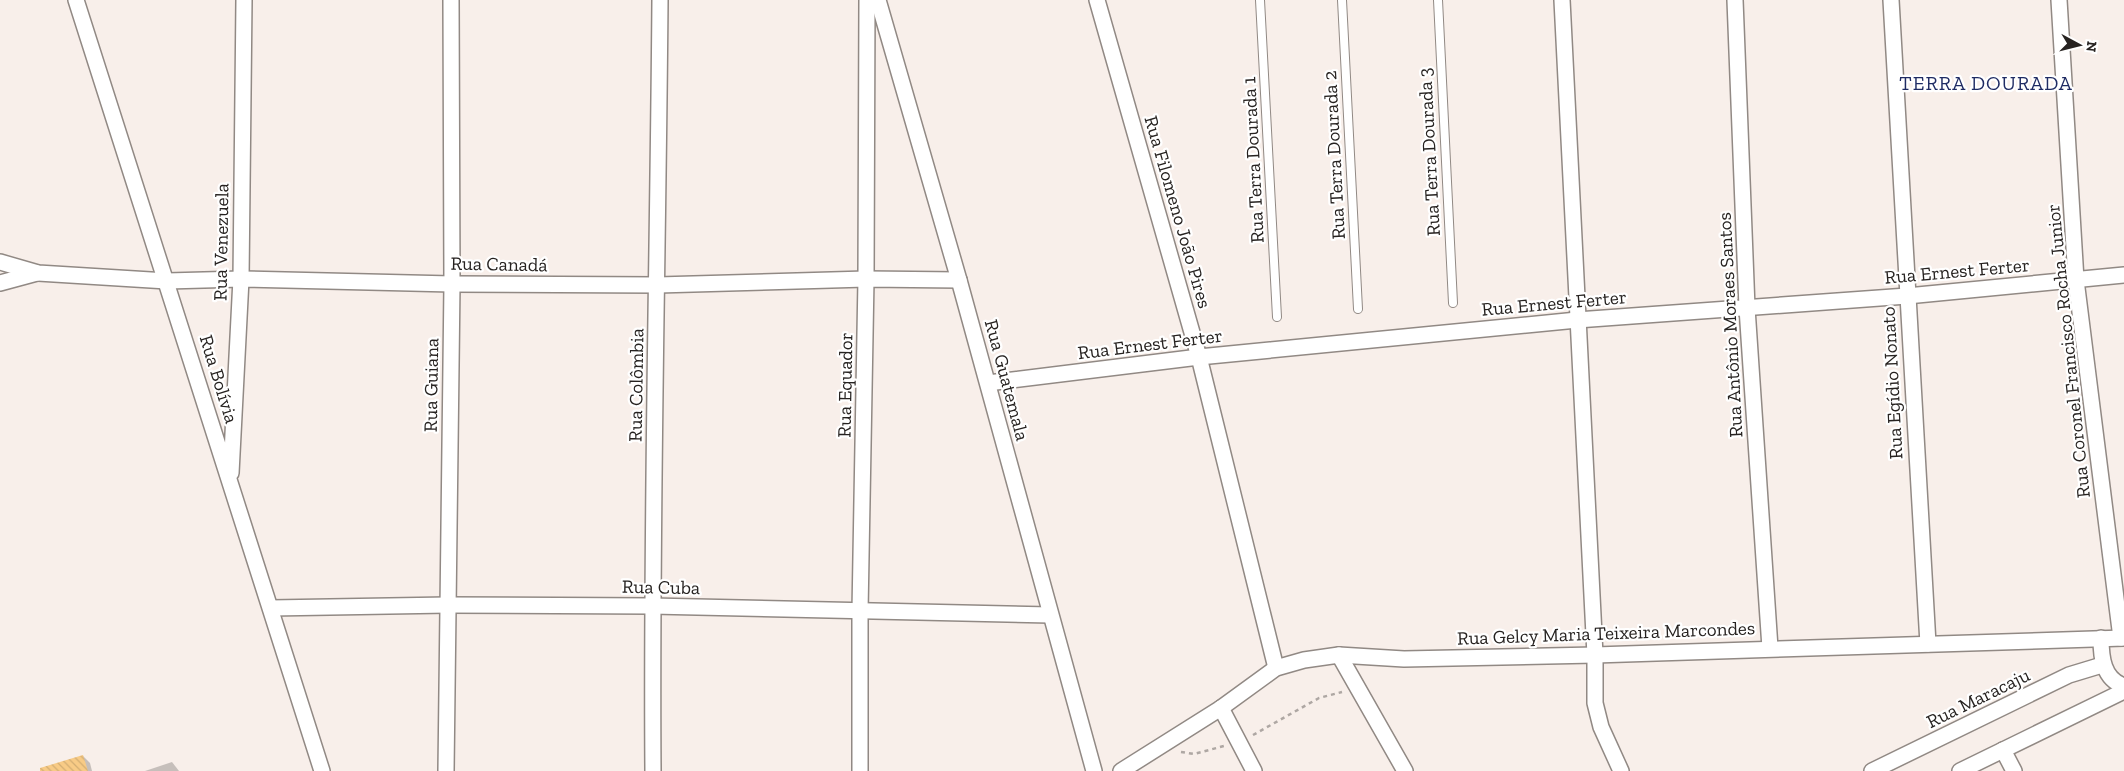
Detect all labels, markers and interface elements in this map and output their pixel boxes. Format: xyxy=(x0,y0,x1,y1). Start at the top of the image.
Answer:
north arrow xyxy=(2054,20,2104,70)
text: N xyxy=(2082,40,2100,53)
street label: Rua Terra Dourada 3 xyxy=(1413,67,1445,237)
street label: Rua Terra Dourada 2 xyxy=(1318,70,1350,240)
district label: TERRA DOURADA xyxy=(1899,71,2073,95)
street label: Rua Terra Dourada 1 xyxy=(1237,76,1269,244)
street label: Rua Filomeno João Pires xyxy=(1140,113,1216,311)
street label: Rua Venezuela xyxy=(208,183,234,301)
street label: Rua Coronel Francisco Rocha Junior xyxy=(2041,203,2095,499)
street label: Rua Antônio Moraes Santos xyxy=(1713,212,1747,438)
street label: Rua Canadá xyxy=(450,252,548,276)
street label: Rua Ernest Ferter xyxy=(1883,253,2031,289)
street label: Rua Ernest Ferter xyxy=(1480,285,1628,321)
street label: Rua Egídio Nonato xyxy=(1877,306,1907,460)
street label: Rua Guatemala xyxy=(980,317,1034,443)
street label: Rua Ernest Ferter xyxy=(1076,324,1224,364)
street label: Rua Colômbia xyxy=(624,328,648,442)
street label: Rua Bolívia xyxy=(195,332,243,426)
street label: Rua Equador xyxy=(833,332,857,438)
street label: Rua Guiana xyxy=(419,338,443,432)
street label: Rua Cuba xyxy=(622,575,700,599)
street label: Rua Gelcy Maria Teixeira Marcondes xyxy=(1457,616,1755,650)
street label: Rua Maracaju xyxy=(1923,663,2034,733)

